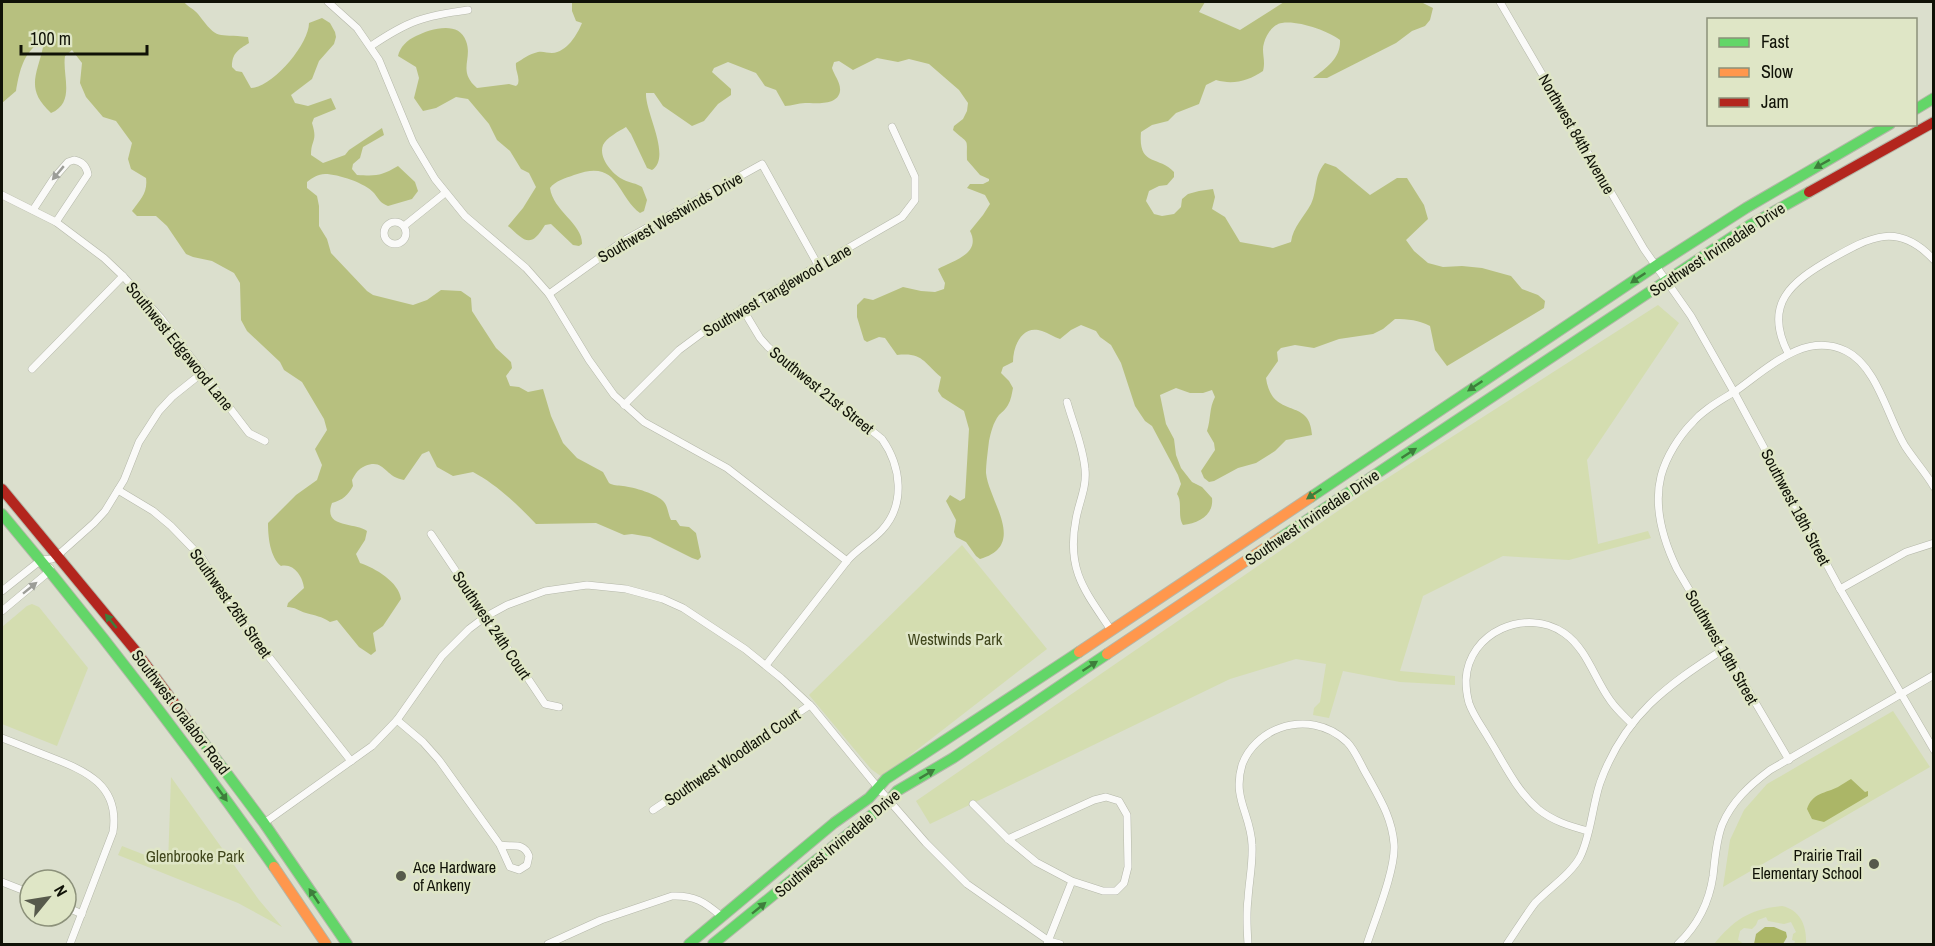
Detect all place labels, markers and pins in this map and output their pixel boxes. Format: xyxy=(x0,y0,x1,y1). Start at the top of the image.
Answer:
place label: Prairie Trail Elementary School xyxy=(1752,844,1862,884)
place label: Ace Hardware of Ankeny xyxy=(412,856,496,896)
marker: Prairie Trail Elementary School xyxy=(1867,857,1881,871)
marker: Ace Hardware of Ankeny xyxy=(394,869,408,883)

